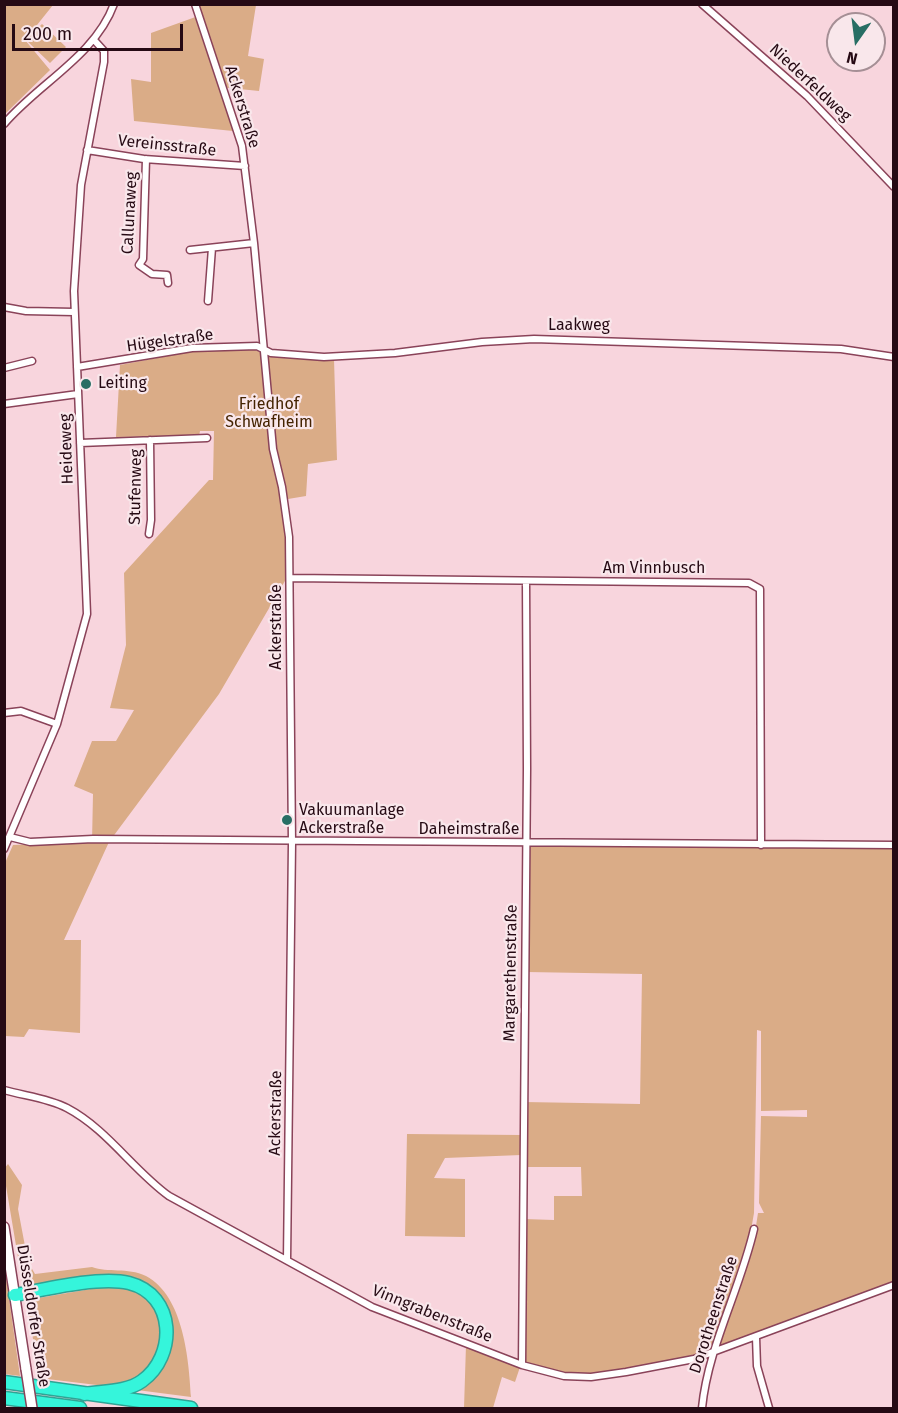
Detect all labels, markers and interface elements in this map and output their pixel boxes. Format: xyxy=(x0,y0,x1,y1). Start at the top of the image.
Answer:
scale bar xyxy=(15,12,186,50)
north arrow xyxy=(826,12,886,72)
text: 200 m xyxy=(23,23,72,45)
street label: Niederfeldweg xyxy=(765,40,855,126)
street label: Ackerstraße xyxy=(220,63,264,151)
street label: Vereinsstraße xyxy=(117,131,217,161)
street label: Callunaweg xyxy=(118,171,142,255)
street label: Laakweg xyxy=(548,316,610,336)
street label: Hügelstraße xyxy=(125,325,215,357)
place label: Leiting xyxy=(98,374,147,394)
marker: Leiting xyxy=(79,377,93,391)
park label: Friedhof Schwafheim xyxy=(225,395,313,433)
street label: Heideweg xyxy=(56,413,78,485)
street label: Stufenweg xyxy=(126,449,146,525)
street label: Am Vinnbusch xyxy=(603,559,705,579)
street label: Ackerstraße xyxy=(267,584,287,670)
place label: Vakuumanlage Ackerstraße xyxy=(299,801,404,839)
marker: Vakuumanlage Ackerstraße xyxy=(280,813,294,827)
street label: Daheimstraße xyxy=(419,820,519,840)
street label: Margarethenstraße xyxy=(500,904,522,1042)
street label: Ackerstraße xyxy=(266,1070,286,1156)
street label: Düsseldorfer Straße xyxy=(12,1243,54,1389)
street label: Dorotheenstraße xyxy=(686,1254,742,1376)
street label: Vinngrabenstraße xyxy=(369,1281,495,1347)

